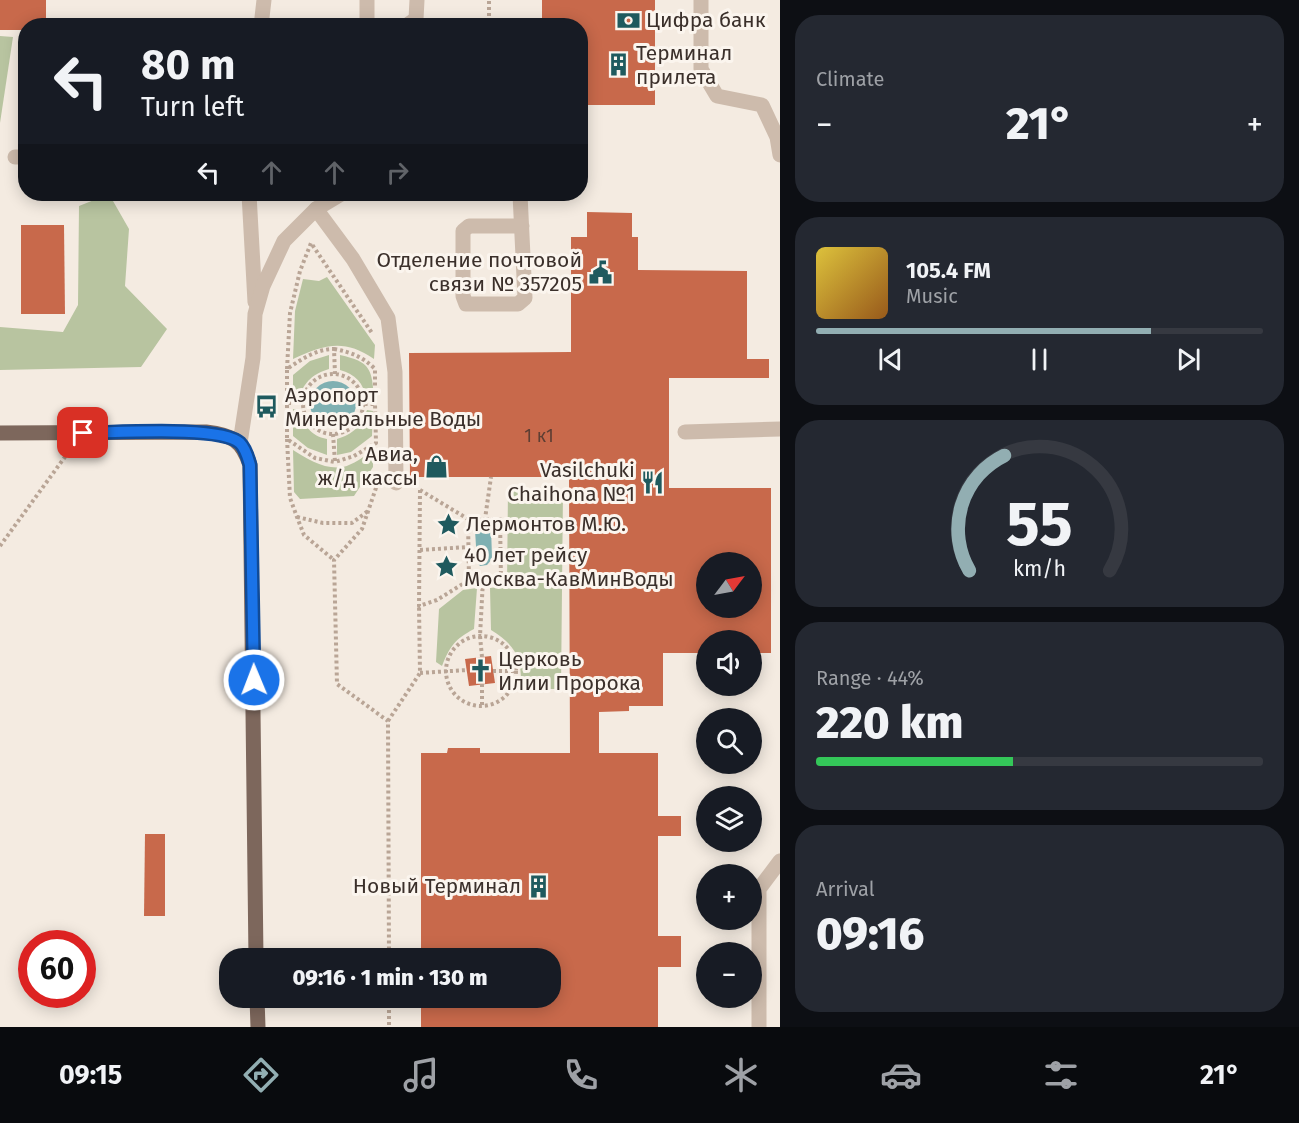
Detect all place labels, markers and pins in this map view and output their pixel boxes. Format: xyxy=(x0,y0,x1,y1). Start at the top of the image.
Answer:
bank icon: Цифра банк xyxy=(615,7,641,33)
place label: Цифра банк xyxy=(646,7,766,33)
place label: Терминал прилета xyxy=(636,40,732,90)
building icon: Терминал прилета xyxy=(605,52,631,78)
place label: Отделение почтовой связи № 357205 xyxy=(376,247,582,297)
public building icon: Отделение почтовой связи № 357205 xyxy=(587,259,613,285)
place label: Аэропорт Минеральные Воды xyxy=(285,382,481,432)
bus stop icon: Аэропорт Минеральные Воды xyxy=(254,394,280,420)
pin xyxy=(57,407,108,458)
place label: Авиа, ж/д кассы xyxy=(318,441,418,491)
shop icon: Авиа, ж/д кассы xyxy=(423,453,449,479)
place label: Vasilchuki Chaihona №1 xyxy=(507,457,635,507)
restaurant icon: Vasilchuki Chaihona №1 xyxy=(640,469,666,495)
place icon: Лермонтов М.Ю. xyxy=(435,511,461,537)
place label: Лермонтов М.Ю. xyxy=(466,511,626,537)
place label: 40 лет рейсу Москва-КавМинВоды xyxy=(464,542,674,592)
place icon: 40 лет рейсу Москва-КавМинВоды xyxy=(433,554,459,580)
place label: Церковь Илии Пророка xyxy=(498,646,641,696)
church icon: Церковь Илии Пророка xyxy=(467,658,493,684)
place label: Новый Терминал xyxy=(353,873,521,899)
building icon: Новый Терминал xyxy=(526,873,552,899)

